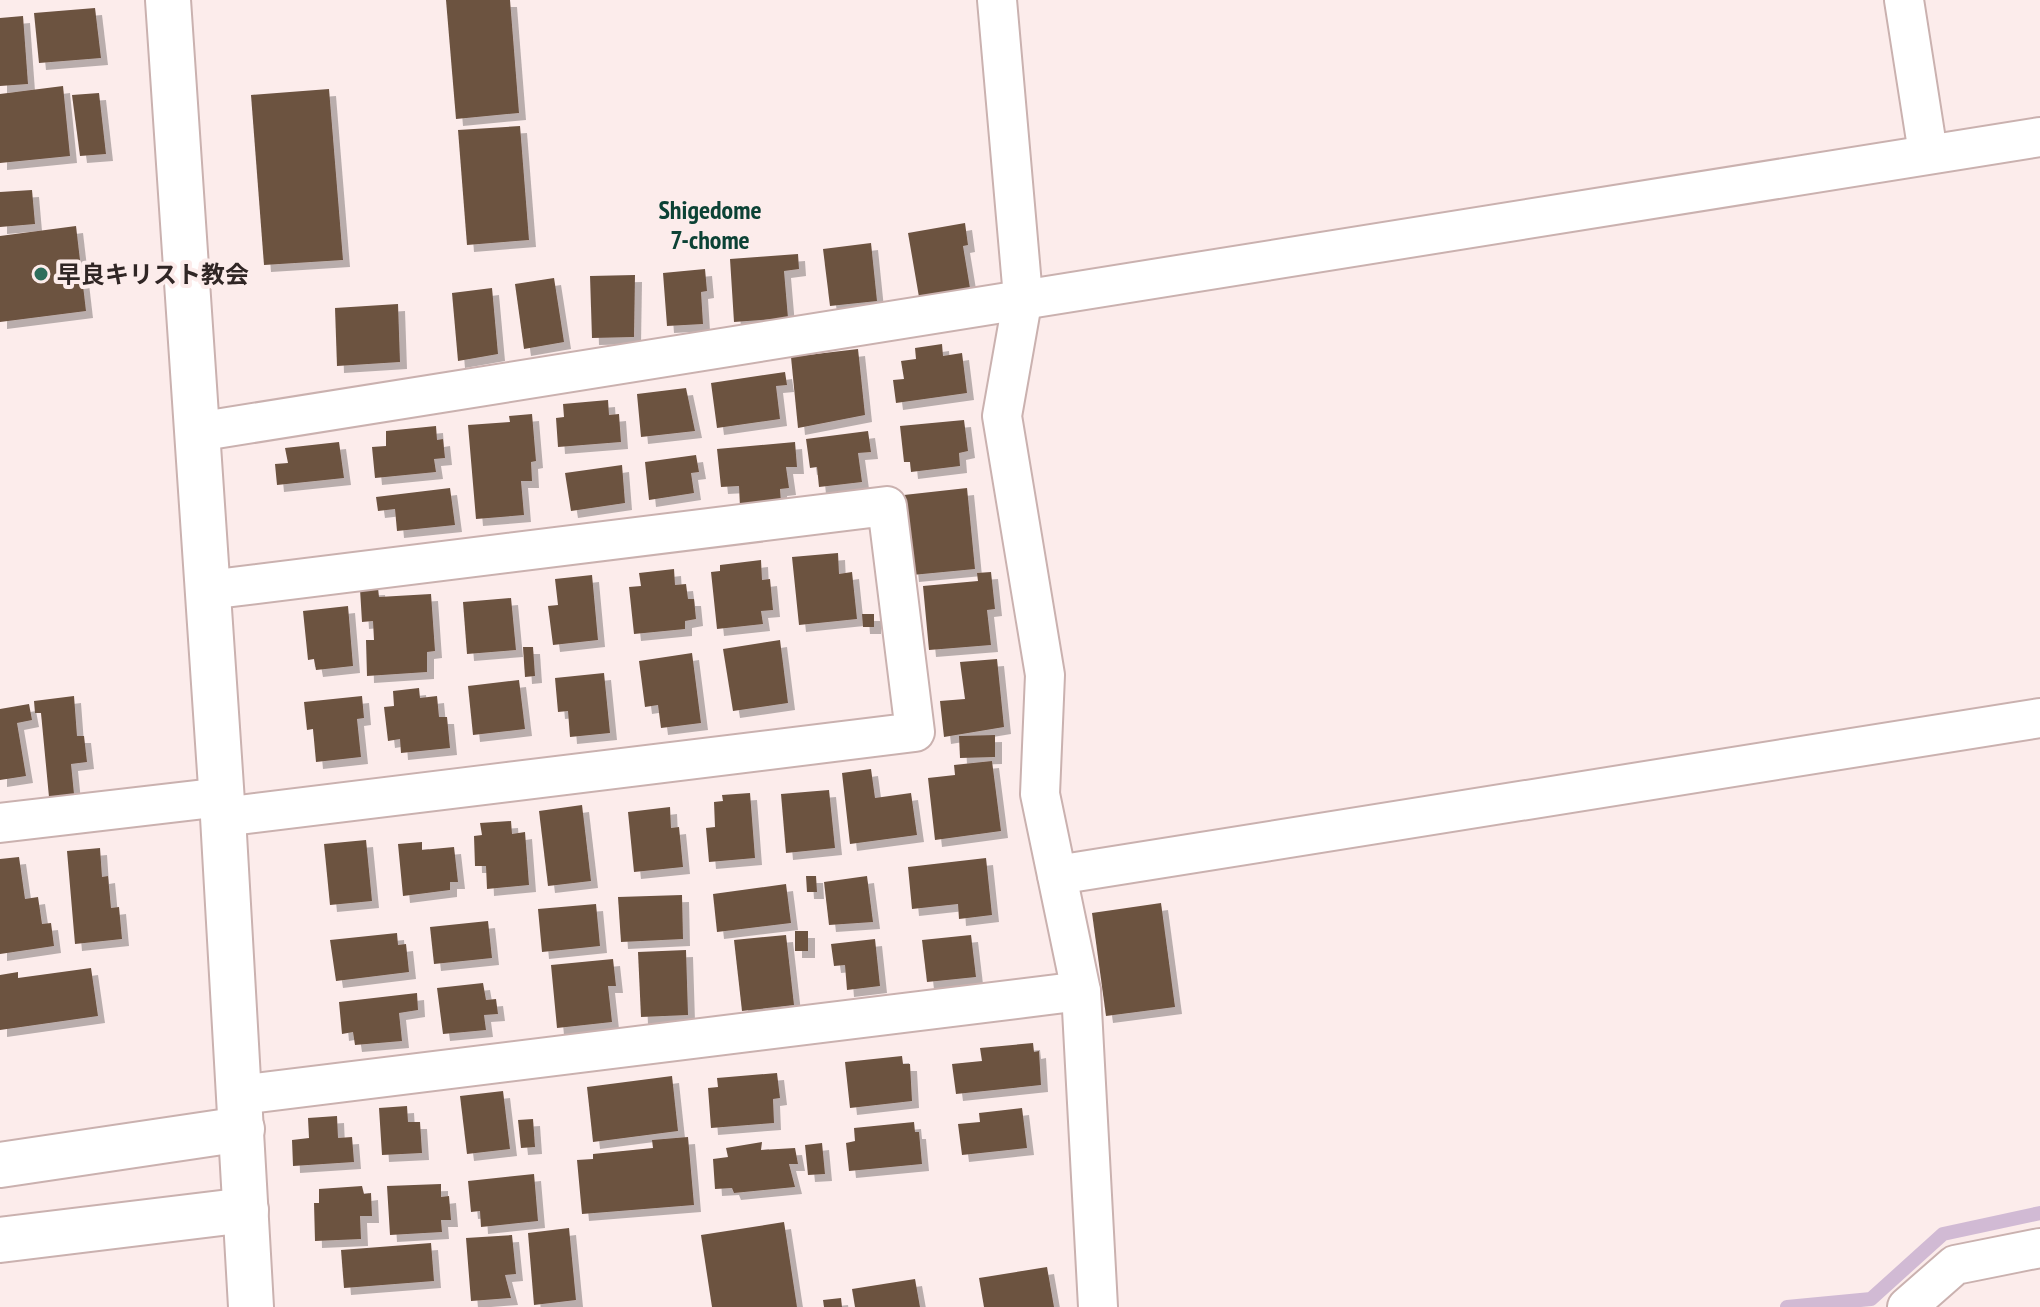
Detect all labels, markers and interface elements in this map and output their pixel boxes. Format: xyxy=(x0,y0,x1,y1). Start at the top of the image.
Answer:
district label: Shigedome 7-chome xyxy=(658,193,762,256)
place label: 早良キリスト教会 xyxy=(57,259,249,290)
marker: 早良キリスト教会 xyxy=(32,265,50,283)

